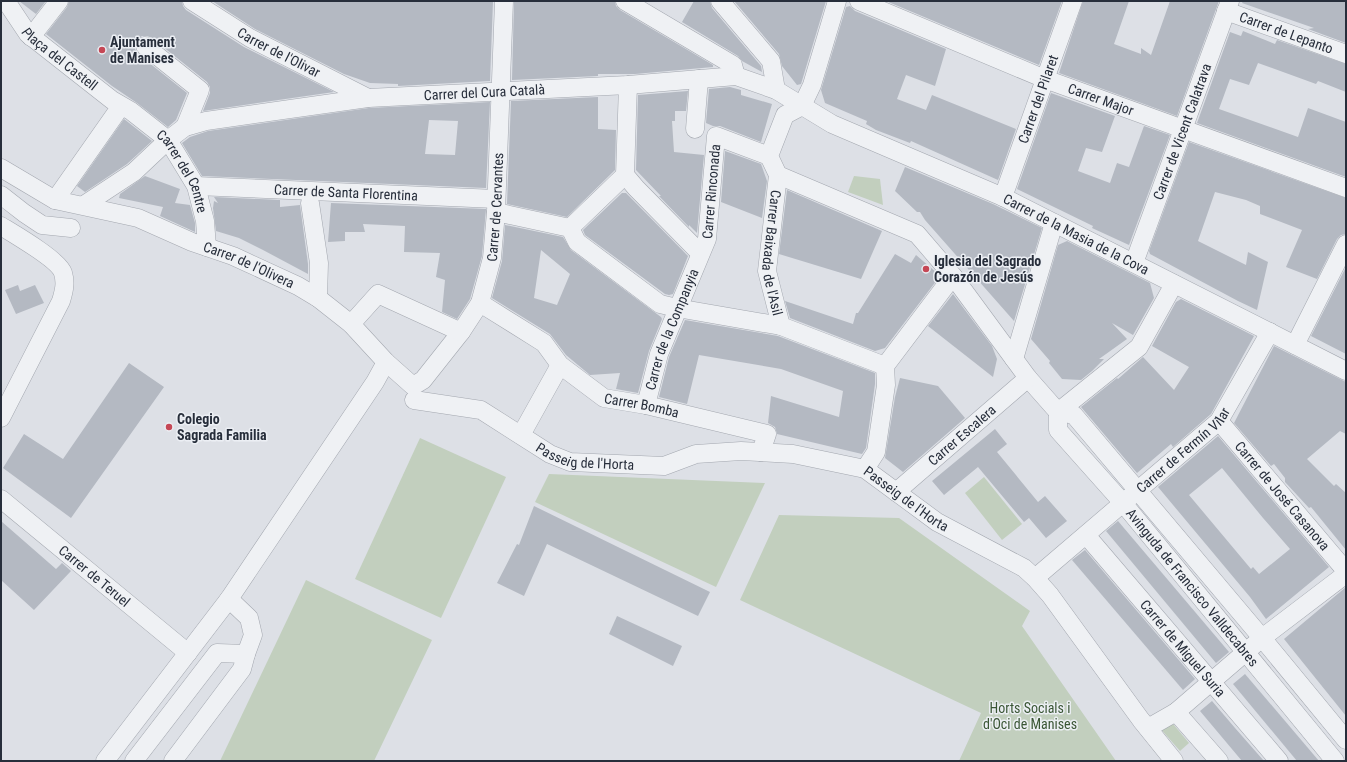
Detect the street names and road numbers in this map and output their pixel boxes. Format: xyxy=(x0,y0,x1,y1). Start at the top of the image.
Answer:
street label: Carrer de Lepanto xyxy=(1237,8,1335,57)
street label: Carrer de l'Olivar xyxy=(234,24,323,80)
street label: Plaça del Castell xyxy=(18,25,101,94)
street label: Carrer del Pilaret xyxy=(1015,53,1061,145)
street label: Carrer de Vicent Calatrava xyxy=(1150,61,1214,202)
street label: Carrer Major xyxy=(1066,80,1136,118)
street label: Carrer del Cura Català xyxy=(423,81,545,103)
street label: Carrer del Centre xyxy=(154,126,211,215)
street label: Carrer Rinconada xyxy=(699,143,723,240)
street label: Carrer de Cervantes xyxy=(484,152,506,262)
street label: Carrer de Santa Florentina xyxy=(274,181,418,204)
street label: Carrer Baixada de l'Asil xyxy=(759,189,786,317)
street label: Carrer de la Masia de la Cova xyxy=(1001,191,1152,278)
street label: Carrer de l'Olivera xyxy=(201,238,297,291)
street label: Carrer de la Companyia xyxy=(642,266,702,392)
street label: Carrer Bomba xyxy=(603,390,681,421)
street label: Carrer Escalera xyxy=(925,402,999,469)
street label: Carrer de Fermín Vilar xyxy=(1133,405,1233,496)
street label: Carrer de José Casanova xyxy=(1232,438,1333,554)
street label: Passeig de l'Horta xyxy=(533,439,635,473)
street label: Passeig de l'Horta xyxy=(861,463,951,535)
street label: Avinguda de Francisco Valldecabres xyxy=(1123,505,1262,669)
street label: Carrer de Teruel xyxy=(56,542,133,610)
street label: Carrer de Miguel Suria xyxy=(1137,597,1229,700)

